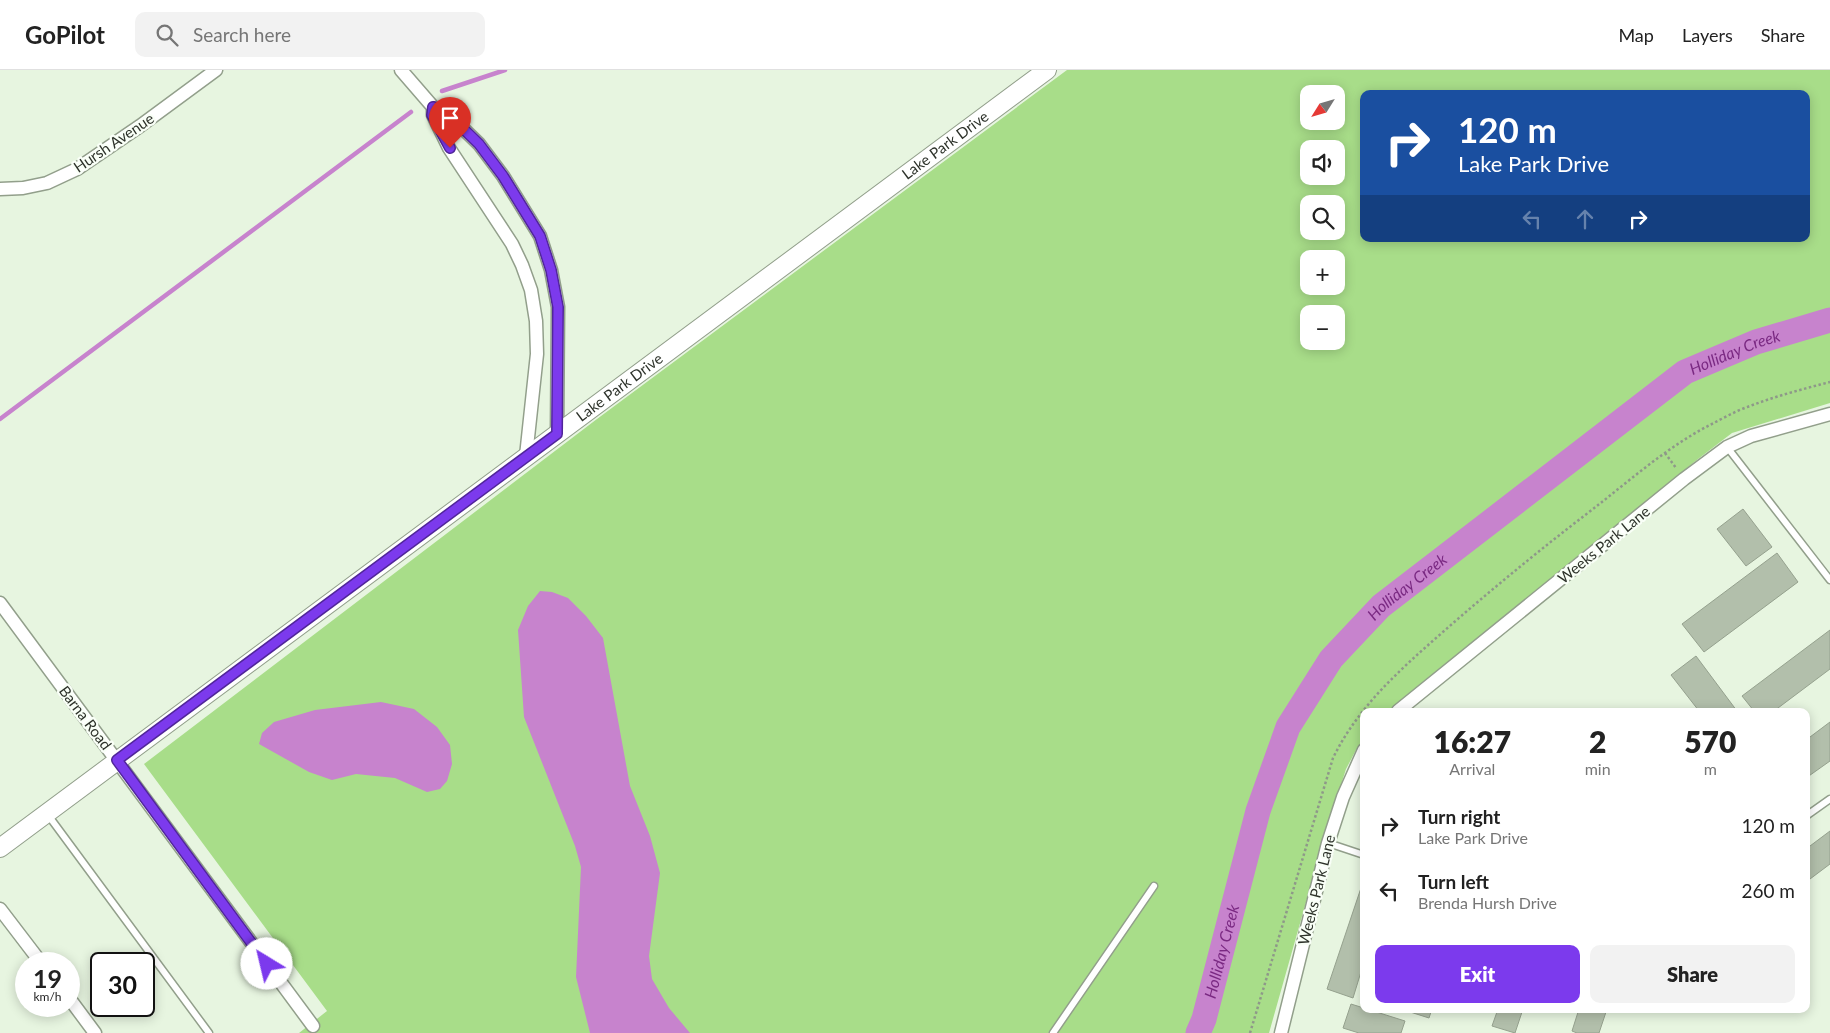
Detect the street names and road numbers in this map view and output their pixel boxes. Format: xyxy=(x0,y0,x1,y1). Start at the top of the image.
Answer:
street label: Lake Park Drive xyxy=(898,107,992,183)
street label: Hursh Avenue xyxy=(70,109,157,176)
street label: Lake Park Drive xyxy=(572,349,666,425)
street label: Weeks Park Lane xyxy=(1554,502,1653,587)
street label: Barna Road xyxy=(56,682,116,753)
street label: Weeks Park Lane xyxy=(1294,833,1338,947)

